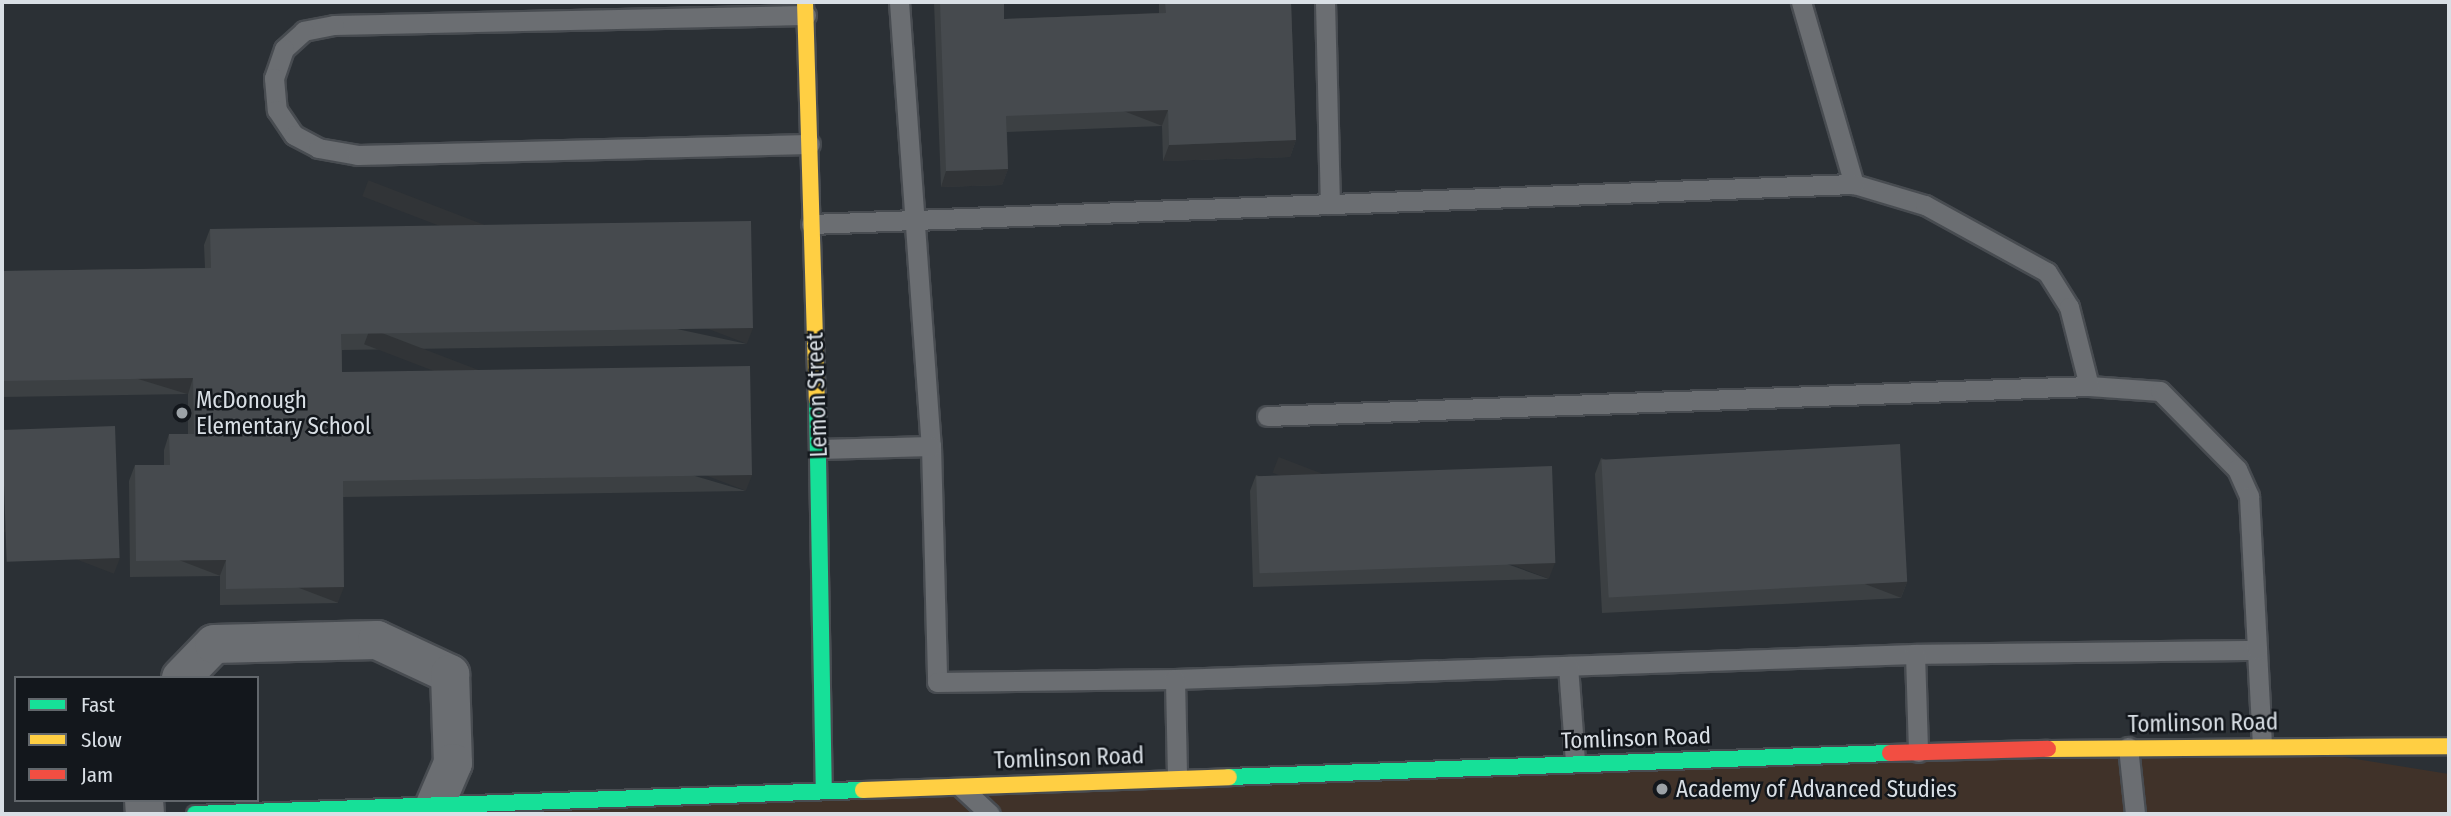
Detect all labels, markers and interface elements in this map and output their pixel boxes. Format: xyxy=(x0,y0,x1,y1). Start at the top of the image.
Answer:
street label: Lemon Street xyxy=(801,332,833,458)
place label: McDonough Elementary School xyxy=(196,386,371,440)
marker: McDonough Elementary School xyxy=(174,405,190,421)
legend xyxy=(14,676,259,802)
text: Fast xyxy=(81,692,115,718)
street label: Tomlinson Road xyxy=(2128,708,2278,738)
street label: Tomlinson Road xyxy=(1560,722,1712,754)
text: Slow xyxy=(81,727,122,753)
street label: Tomlinson Road xyxy=(993,742,1145,774)
text: Jam xyxy=(81,762,113,788)
place label: Academy of Advanced Studies xyxy=(1676,775,1957,803)
marker: Academy of Advanced Studies xyxy=(1654,781,1670,797)

